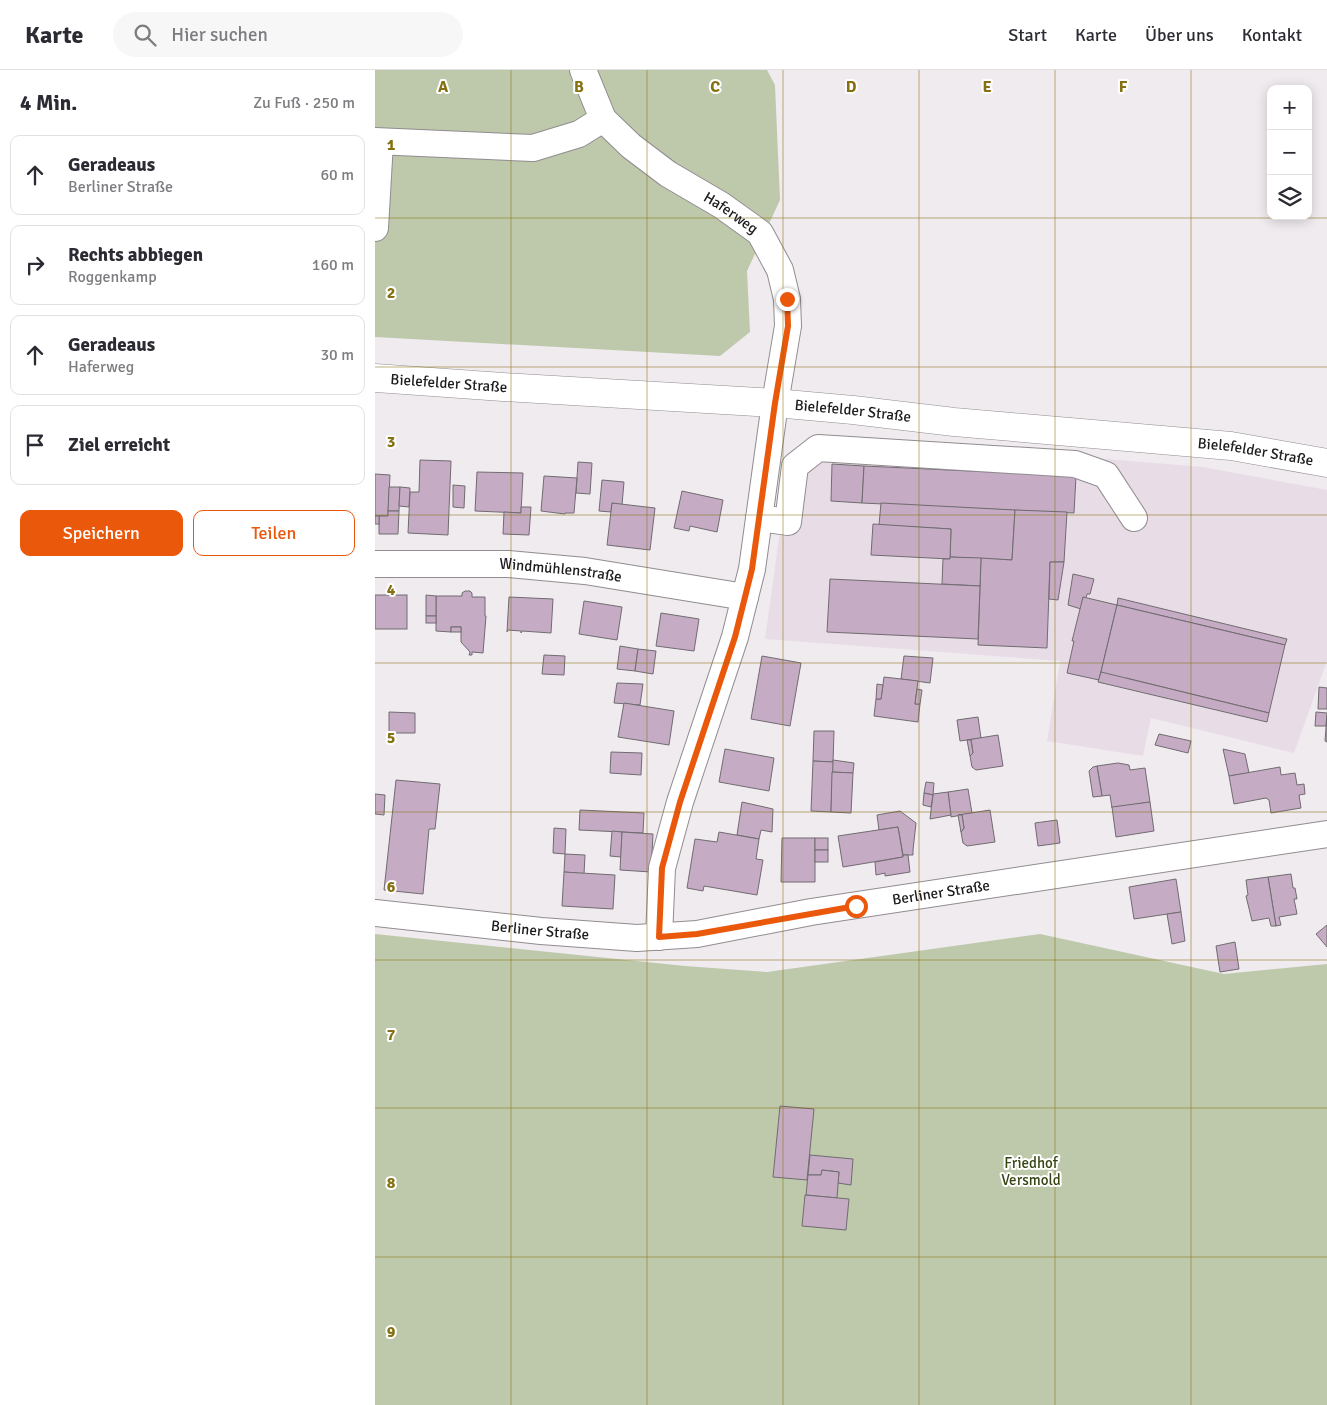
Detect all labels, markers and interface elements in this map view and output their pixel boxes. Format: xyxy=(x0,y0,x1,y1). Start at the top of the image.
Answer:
search box xyxy=(113,12,463,57)
text: Karte xyxy=(25,20,83,50)
icon: search xyxy=(131,21,159,49)
text: Hier suchen xyxy=(171,23,268,47)
text: Start xyxy=(1008,24,1047,46)
text: Karte xyxy=(1075,24,1117,46)
text: Über uns xyxy=(1145,24,1214,46)
text: Kontakt xyxy=(1242,24,1302,46)
text: A xyxy=(438,77,449,97)
text: B xyxy=(574,77,584,97)
text: C xyxy=(710,77,720,97)
text: D xyxy=(846,77,857,97)
text: E xyxy=(982,77,992,97)
text: F xyxy=(1119,77,1128,97)
map controls xyxy=(1267,85,1312,220)
button: + xyxy=(1267,85,1312,130)
text: 4 Min. xyxy=(20,90,77,116)
text: Zu Fuß · 250 m xyxy=(253,93,355,113)
button: − xyxy=(1267,130,1312,175)
text: 1 xyxy=(387,135,396,155)
text: Geradeaus xyxy=(68,153,155,177)
icon: ahead xyxy=(21,161,49,189)
text: 60 m xyxy=(320,165,354,185)
button: layers xyxy=(1267,175,1312,220)
text: Berliner Straße xyxy=(68,177,173,197)
street label: Haferweg xyxy=(700,188,762,238)
text: Rechts abbiegen xyxy=(68,243,203,267)
icon: right xyxy=(21,251,49,279)
text: 160 m xyxy=(312,255,354,275)
text: Roggenkamp xyxy=(68,267,157,287)
text: 2 xyxy=(387,283,395,303)
route end xyxy=(776,288,799,311)
text: Geradeaus xyxy=(68,333,155,357)
icon: ahead xyxy=(21,341,49,369)
text: 30 m xyxy=(320,345,354,365)
text: Haferweg xyxy=(68,357,134,377)
street label: Bielefelder Straße xyxy=(390,370,508,396)
street label: Bielefelder Straße xyxy=(794,396,912,426)
icon: arrive xyxy=(21,431,49,459)
text: 3 xyxy=(387,432,395,452)
text: Ziel erreicht xyxy=(68,433,170,457)
street label: Bielefelder Straße xyxy=(1197,434,1315,469)
button: Speichern xyxy=(20,510,183,556)
button: Teilen xyxy=(193,510,355,556)
street label: Windmühlenstraße xyxy=(499,555,623,586)
text: 4 xyxy=(387,580,396,600)
text: 5 xyxy=(387,728,395,748)
street label: Berliner Straße xyxy=(891,876,991,909)
text: 6 xyxy=(387,877,396,897)
route start xyxy=(845,895,868,918)
street label: Berliner Straße xyxy=(490,917,590,943)
text: 7 xyxy=(387,1025,396,1045)
park label: Friedhof Versmold xyxy=(1001,1154,1061,1189)
text: 8 xyxy=(387,1173,396,1193)
text: 9 xyxy=(387,1322,396,1342)

